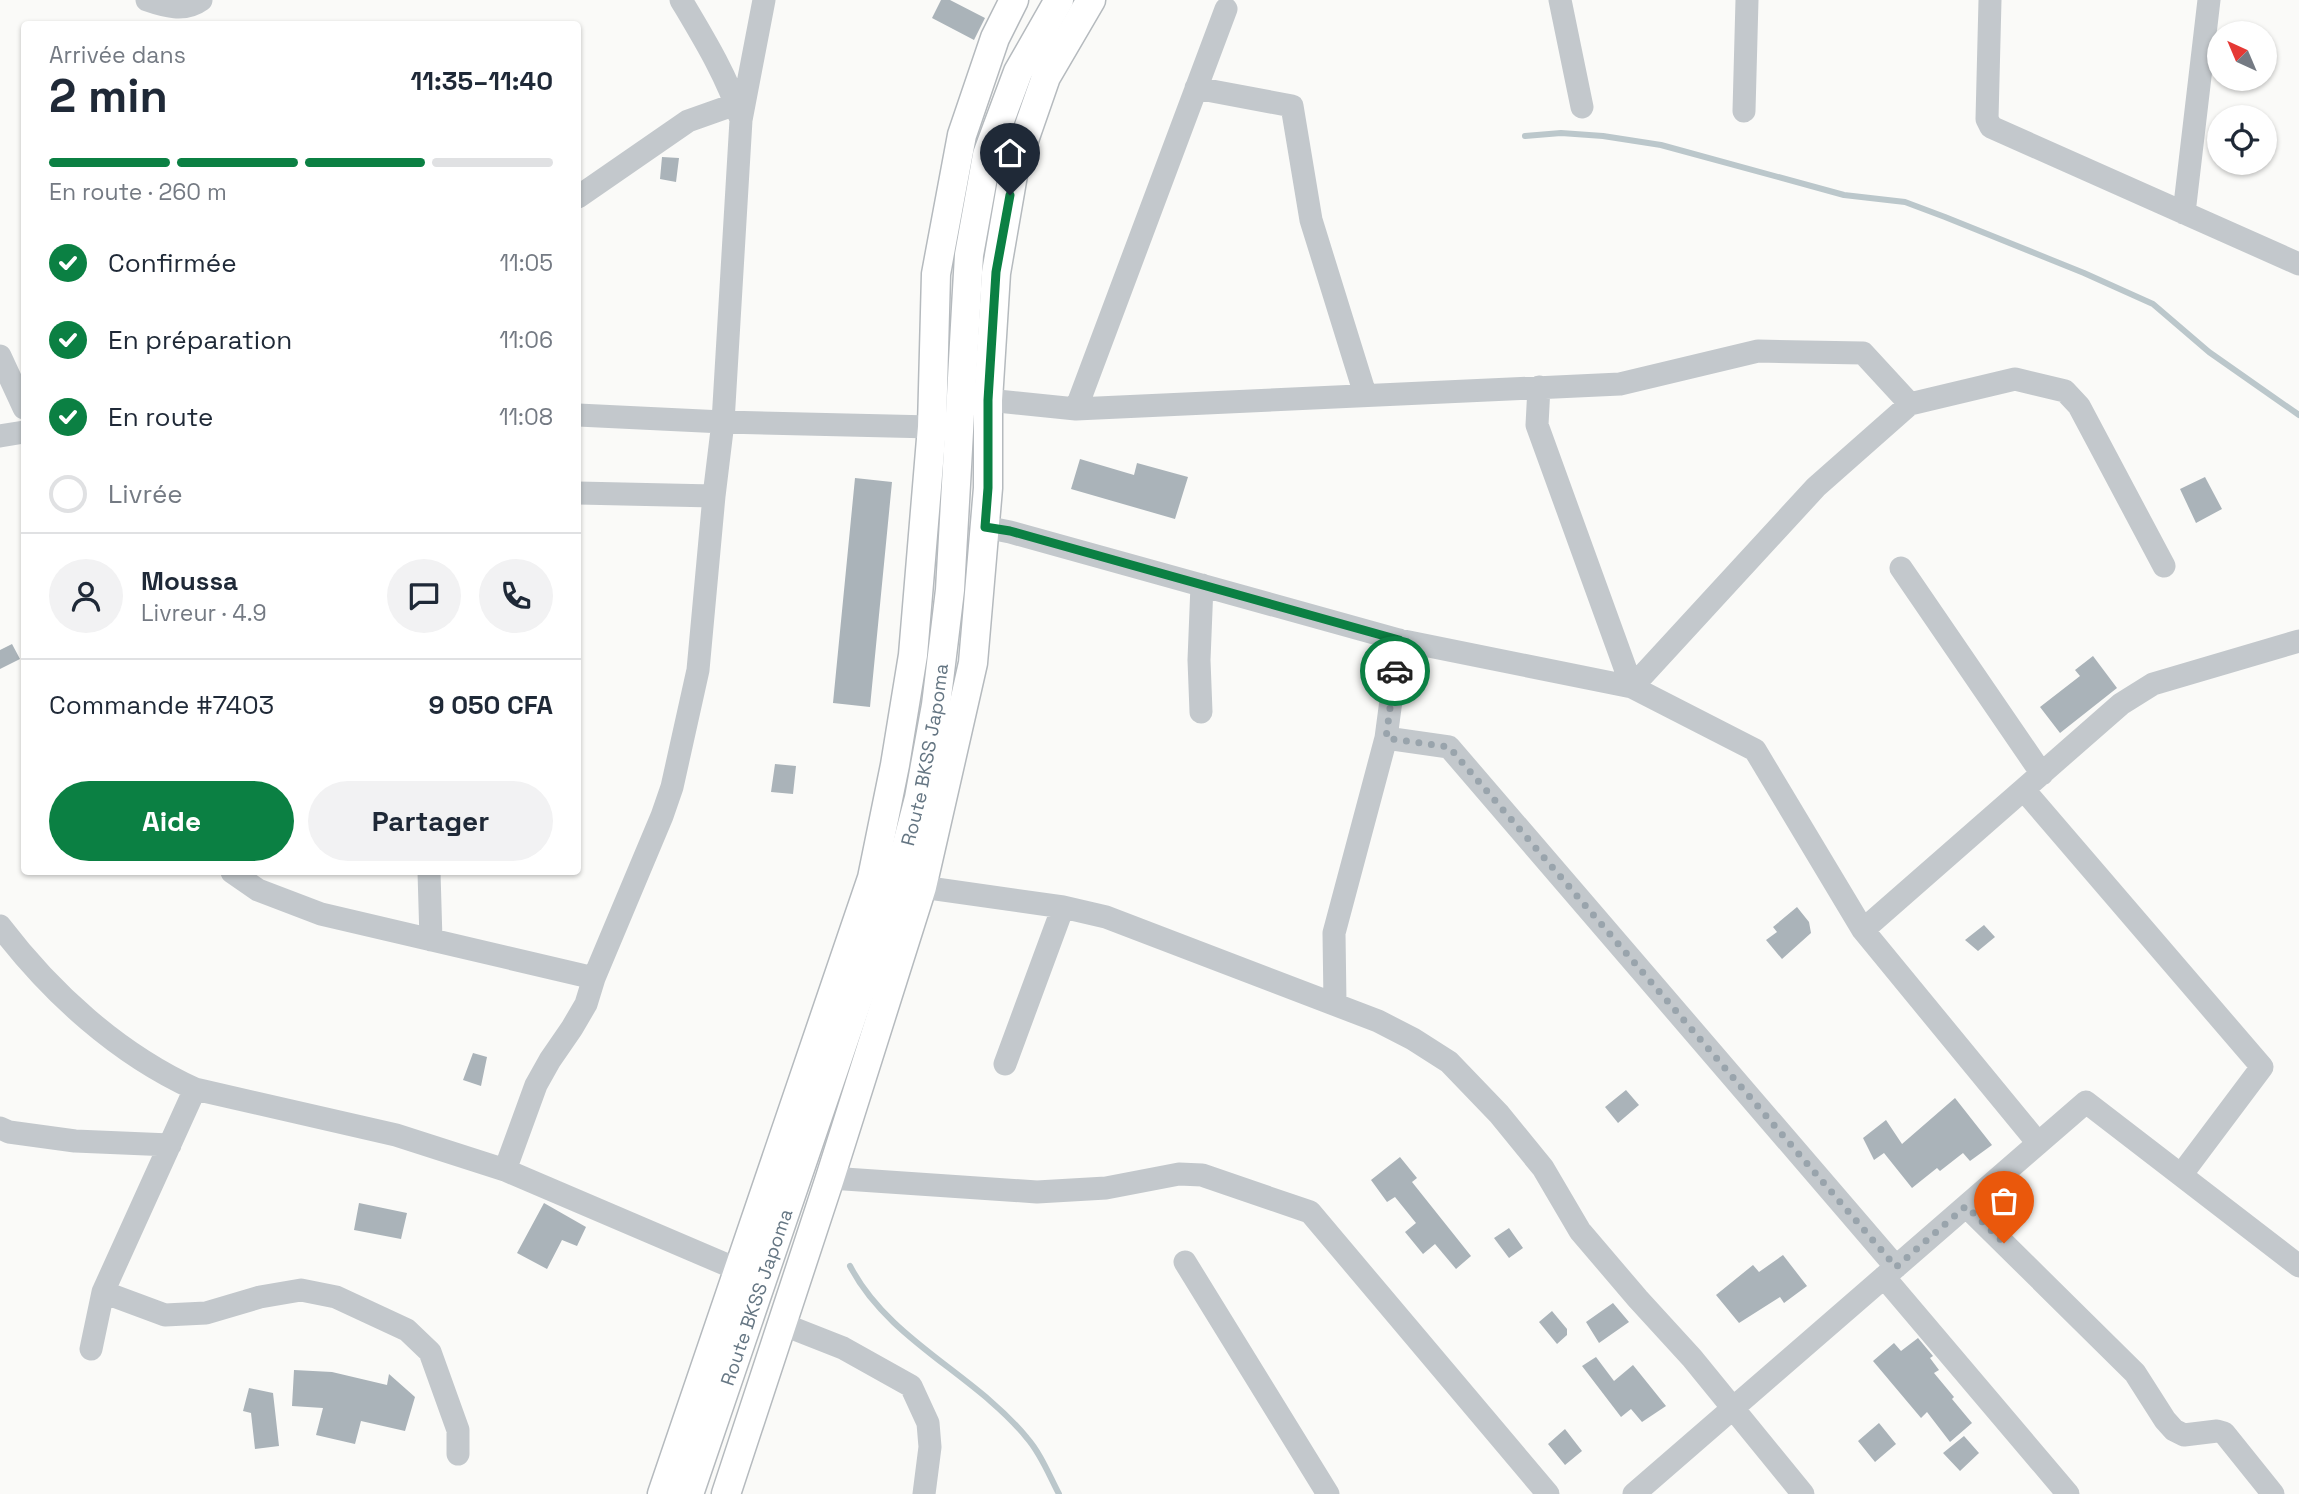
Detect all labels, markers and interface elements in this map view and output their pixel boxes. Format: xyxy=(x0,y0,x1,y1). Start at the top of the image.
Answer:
north arrow xyxy=(2207,21,2277,91)
map controls xyxy=(2207,21,2277,175)
text: Arrivée dans xyxy=(49,40,186,70)
text: 11:35–11:40 xyxy=(411,64,553,98)
text: 2 min xyxy=(49,67,168,125)
button: locate xyxy=(2207,105,2277,175)
pin xyxy=(980,123,1040,195)
icon: home xyxy=(991,134,1029,172)
text: En route · 260 m xyxy=(49,177,227,207)
icon: check xyxy=(49,244,87,282)
text: Confirmée xyxy=(108,246,237,280)
text: 11:05 xyxy=(499,248,553,278)
icon: check xyxy=(49,321,87,359)
text: En préparation xyxy=(108,323,292,357)
text: 11:06 xyxy=(499,325,553,355)
icon: check xyxy=(49,398,87,436)
text: En route xyxy=(108,400,213,434)
text: 11:08 xyxy=(499,402,553,432)
text: Livrée xyxy=(108,477,183,511)
button: person xyxy=(49,559,123,633)
button: chat xyxy=(387,559,461,633)
button: phone xyxy=(479,559,553,633)
text: Moussa xyxy=(141,564,238,598)
text: Livreur · 4.9 xyxy=(141,598,267,628)
courier xyxy=(1360,636,1430,706)
icon: car xyxy=(1376,652,1414,690)
street label: Route BKSS Japoma xyxy=(895,662,954,849)
text: Commande #7403 xyxy=(49,688,274,722)
text: 9 050 CFA xyxy=(428,688,553,722)
button: Aide xyxy=(49,781,294,861)
button: Partager xyxy=(308,781,553,861)
pin xyxy=(1974,1171,2034,1243)
icon: bag xyxy=(1985,1182,2023,1220)
street label: Route BKSS Japoma xyxy=(715,1206,798,1389)

